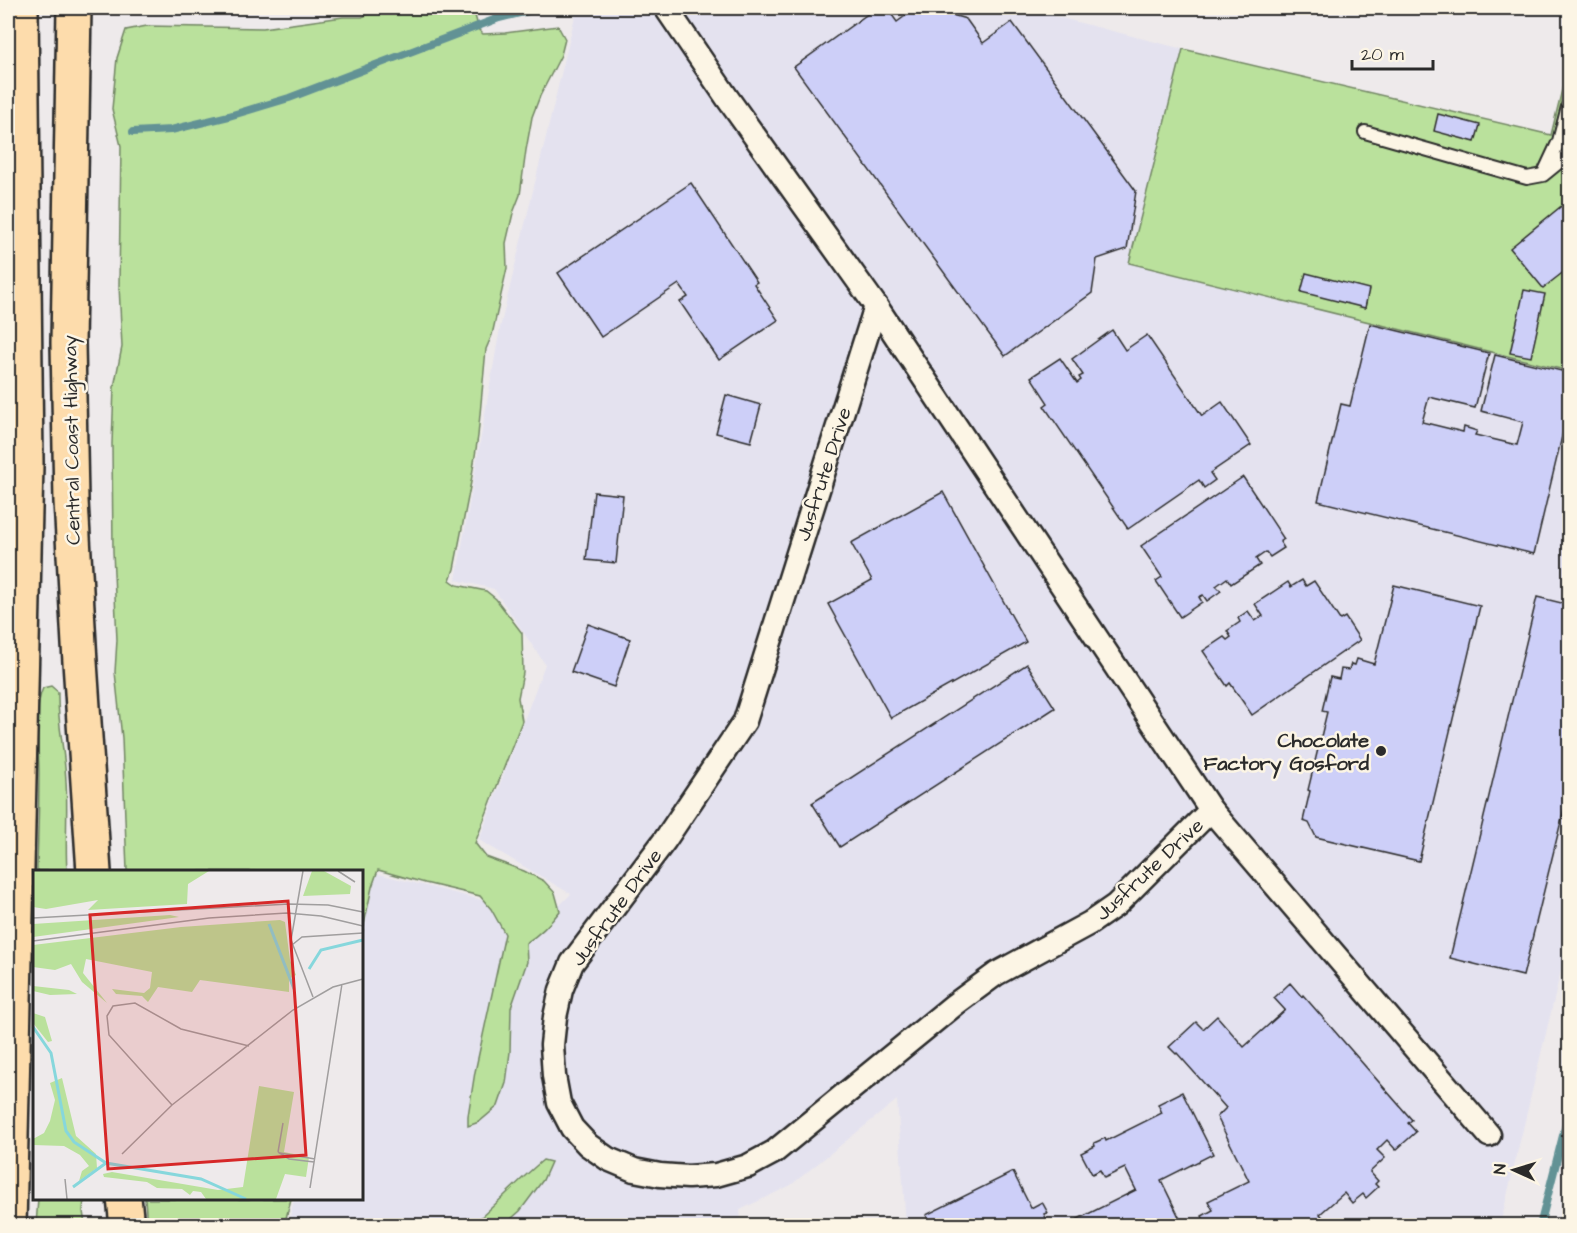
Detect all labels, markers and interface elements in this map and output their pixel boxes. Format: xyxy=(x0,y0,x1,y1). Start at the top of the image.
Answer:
scale bar xyxy=(1352,33,1433,71)
text: 20 m xyxy=(1361,42,1404,67)
street label: Central Coast Highway xyxy=(56,335,89,545)
street label: Jusfrute Drive xyxy=(789,404,859,545)
place label: Chocolate Factory Gosford xyxy=(1203,727,1370,779)
marker: Chocolate Factory Gosford xyxy=(1374,744,1388,758)
street label: Jusfrute Drive xyxy=(1089,812,1210,927)
street label: Jusfrute Drive xyxy=(565,843,669,972)
inset map xyxy=(33,870,363,1200)
north arrow xyxy=(1484,1140,1544,1200)
text: N xyxy=(1489,1163,1511,1175)

